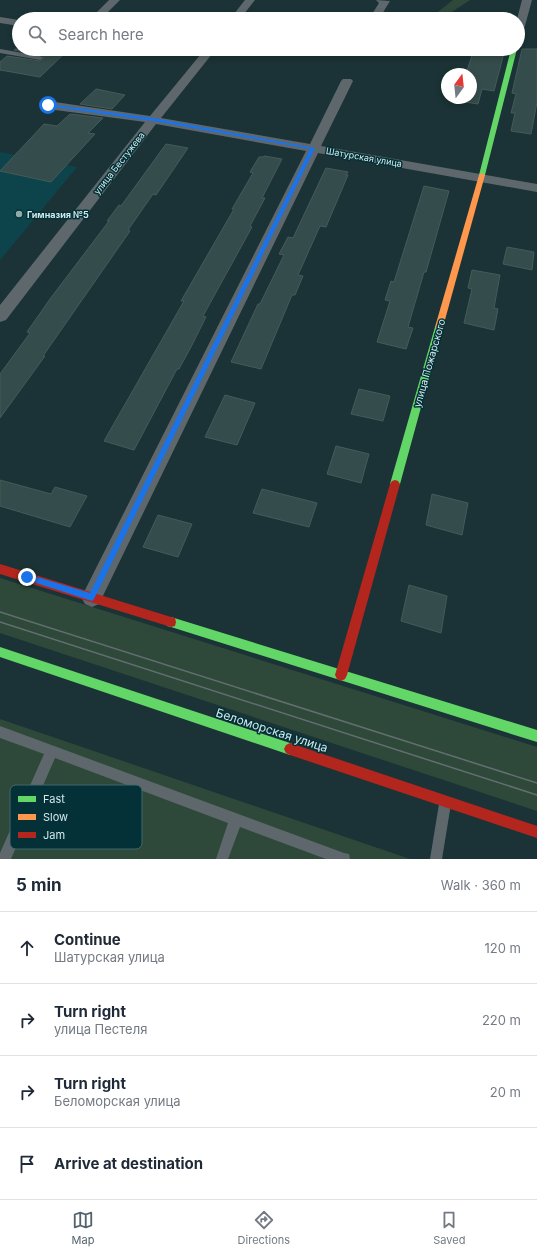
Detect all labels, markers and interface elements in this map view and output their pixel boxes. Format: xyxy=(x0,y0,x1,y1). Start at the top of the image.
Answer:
search box xyxy=(12,12,525,56)
icon: search xyxy=(26,23,48,45)
text: Search here xyxy=(58,25,144,44)
north arrow xyxy=(441,68,477,104)
route start xyxy=(39,96,57,114)
street label: улица Бестужева xyxy=(91,130,147,196)
street label: Шатурская улица xyxy=(325,145,403,169)
marker: Гимназия №5 xyxy=(14,209,24,219)
place label: Гимназия №5 xyxy=(27,209,89,220)
street label: улица Пожарского xyxy=(411,317,447,409)
route end xyxy=(18,568,36,586)
street label: Беломорская улица xyxy=(214,705,330,755)
legend xyxy=(10,785,142,849)
text: Fast xyxy=(43,792,65,806)
text: Slow xyxy=(43,810,68,824)
text: Jam xyxy=(43,828,65,842)
text: 5 min xyxy=(16,875,62,895)
text: Walk · 360 m xyxy=(441,877,521,893)
text: Continue xyxy=(54,930,121,949)
icon: ahead xyxy=(16,937,38,959)
text: 120 m xyxy=(485,940,521,956)
text: Шатурская улица xyxy=(54,949,165,965)
text: Turn right xyxy=(54,1002,126,1021)
icon: right xyxy=(16,1009,38,1031)
text: 220 m xyxy=(482,1012,521,1028)
text: улица Пестеля xyxy=(54,1021,147,1037)
text: Turn right xyxy=(54,1074,126,1093)
icon: right xyxy=(16,1081,38,1103)
text: 20 m xyxy=(490,1084,521,1100)
text: Беломорская улица xyxy=(54,1093,181,1109)
icon: arrive xyxy=(16,1153,38,1175)
text: Arrive at destination xyxy=(54,1154,203,1173)
tab: Map xyxy=(72,1209,94,1247)
tab: Directions xyxy=(238,1209,290,1247)
tab: Saved xyxy=(433,1209,465,1247)

